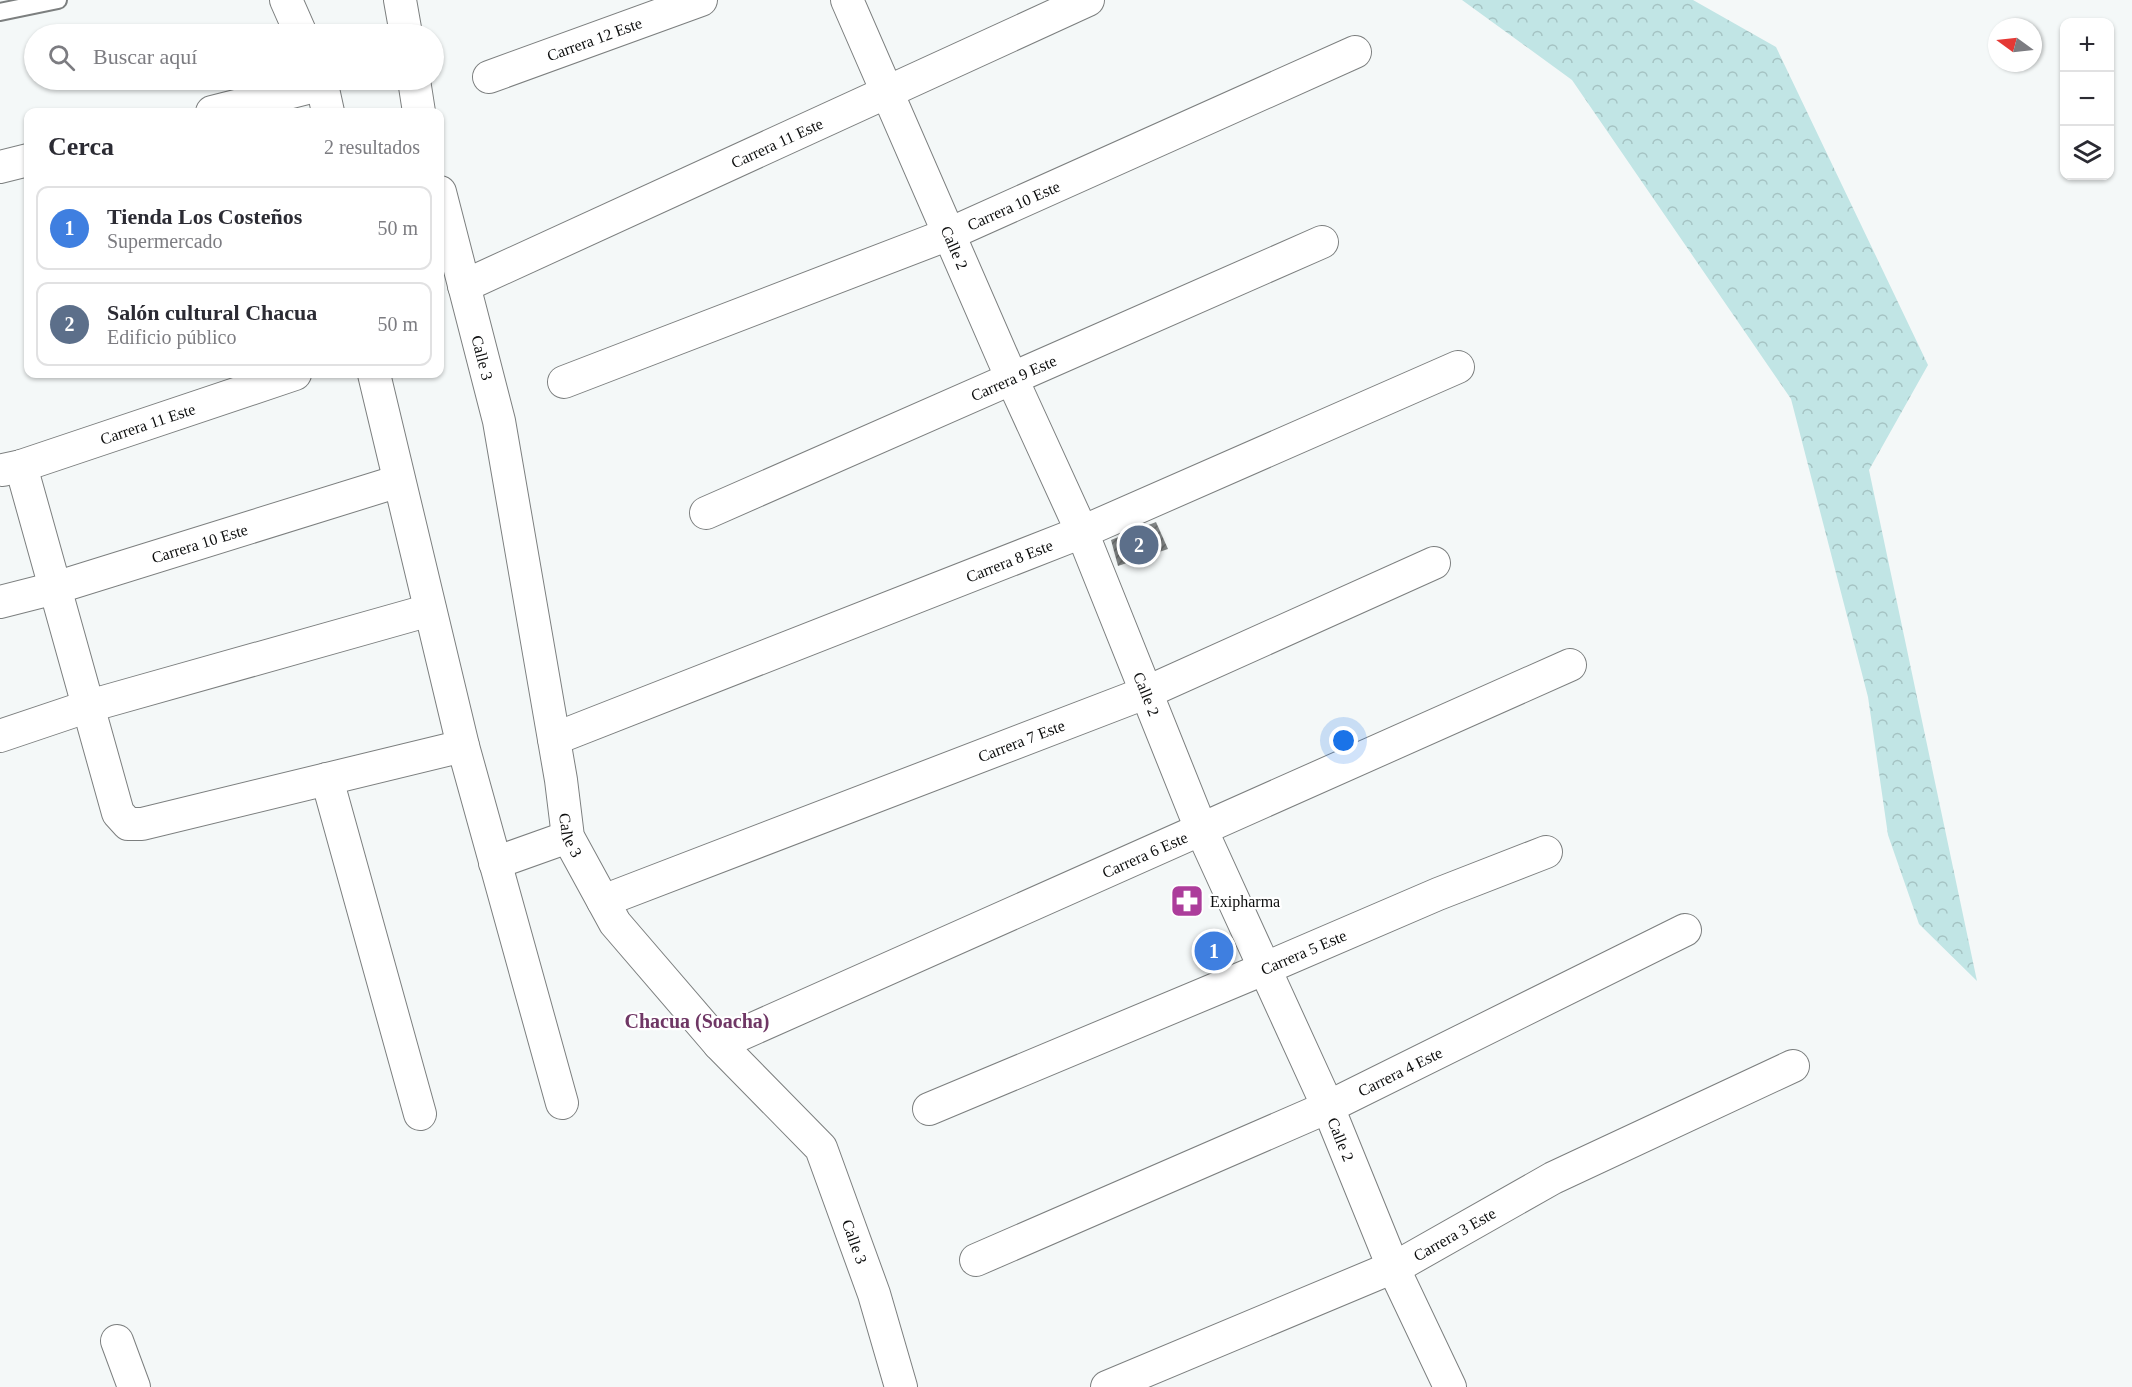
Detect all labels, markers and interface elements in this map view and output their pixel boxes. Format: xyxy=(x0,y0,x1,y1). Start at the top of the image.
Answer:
street label: Carrera 12 Este xyxy=(545,14,644,64)
north arrow xyxy=(1988,18,2042,72)
map controls xyxy=(2060,18,2114,180)
button: + xyxy=(2060,18,2114,72)
search box xyxy=(24,24,444,90)
icon: search xyxy=(45,41,78,74)
text: Buscar aquí xyxy=(93,44,197,69)
button: − xyxy=(2060,72,2114,126)
street label: Carrera 11 Este xyxy=(728,114,825,171)
button: layers xyxy=(2060,126,2114,180)
text: Cerca xyxy=(48,132,114,161)
text: 2 resultados xyxy=(324,136,420,158)
street label: Carrera 10 Este xyxy=(964,177,1062,233)
text: Tienda Los Costeños xyxy=(107,204,302,229)
text: 1 xyxy=(65,217,75,239)
text: 50 m xyxy=(377,217,418,239)
street label: Calle 2 xyxy=(938,223,972,272)
text: Supermercado xyxy=(107,230,223,252)
text: Salón cultural Chacua xyxy=(107,300,317,325)
text: 2 xyxy=(65,313,75,335)
text: 50 m xyxy=(377,313,418,335)
text: Edificio público xyxy=(107,326,236,348)
street label: Calle 3 xyxy=(469,333,497,382)
street label: Carrera 9 Este xyxy=(968,351,1059,404)
street label: Carrera 11 Este xyxy=(98,400,197,447)
street label: Carrera 10 Este xyxy=(149,520,249,566)
pin: 2 xyxy=(1120,522,1158,568)
street label: Carrera 8 Este xyxy=(964,536,1055,585)
street label: Calle 2 xyxy=(1130,669,1163,718)
street label: Carrera 7 Este xyxy=(975,716,1067,765)
your location xyxy=(1329,726,1358,755)
street label: Calle 3 xyxy=(557,812,586,860)
street label: Carrera 6 Este xyxy=(1099,828,1190,881)
pharmacy icon: Exipharma xyxy=(1169,883,1205,919)
place label: Exipharma xyxy=(1210,893,1280,911)
street label: Carrera 5 Este xyxy=(1258,926,1349,978)
pin: 1 xyxy=(1194,928,1234,974)
district label: Chacua (Soacha) xyxy=(624,1010,770,1033)
street label: Carrera 4 Este xyxy=(1355,1043,1445,1099)
street label: Calle 2 xyxy=(1325,1115,1358,1164)
street label: Carrera 3 Este xyxy=(1410,1204,1498,1264)
street label: Calle 3 xyxy=(839,1217,871,1266)

